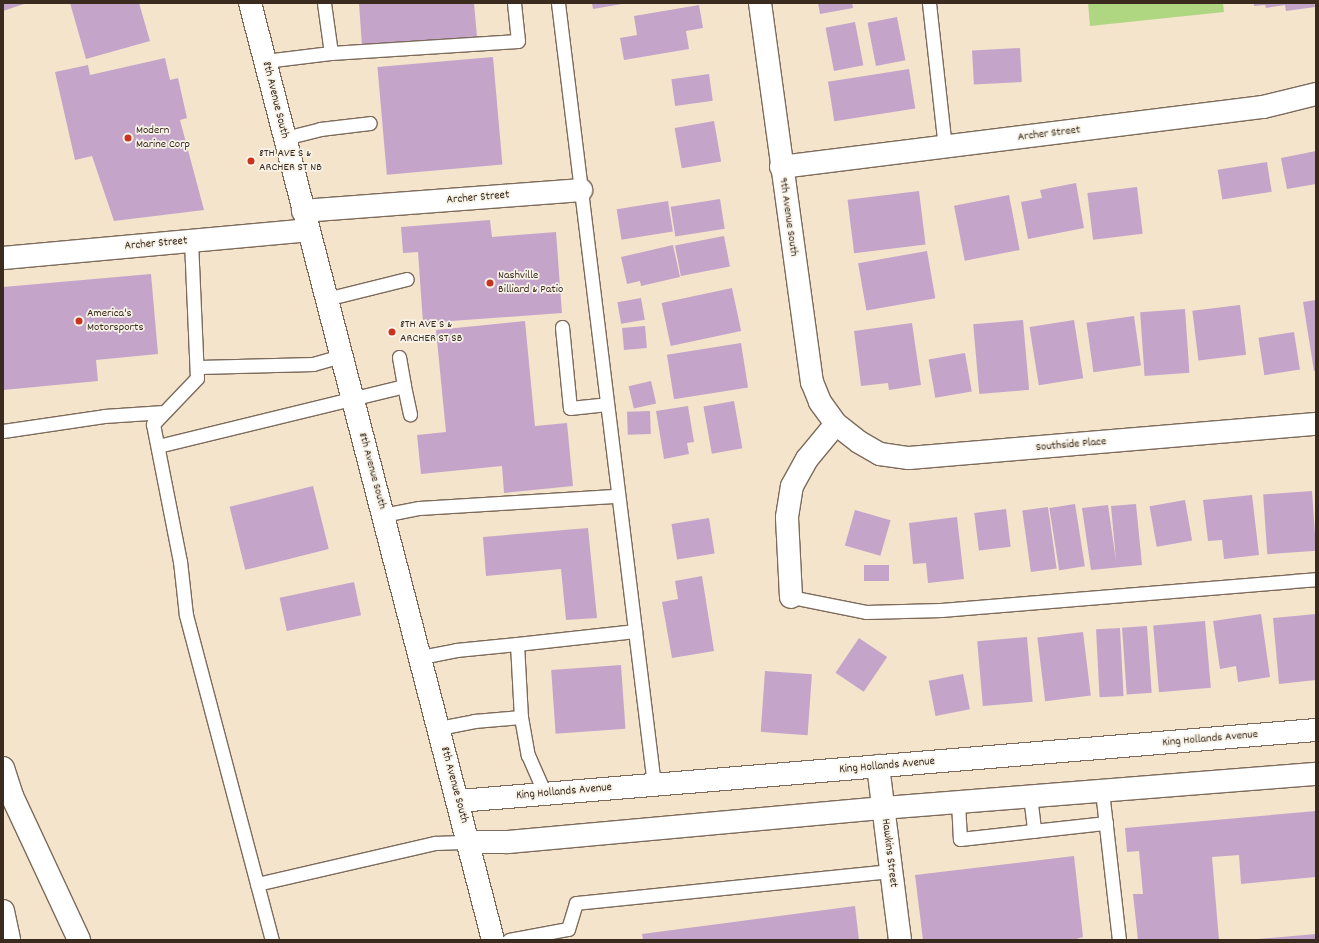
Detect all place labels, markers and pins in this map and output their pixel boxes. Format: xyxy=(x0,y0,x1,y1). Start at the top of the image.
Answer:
place label: Modern Marine Corp xyxy=(136,124,190,152)
marker: Modern Marine Corp xyxy=(123,133,133,143)
place label: 8TH AVE S & ARCHER ST NB xyxy=(259,147,322,175)
marker: 8TH AVE S & ARCHER ST NB xyxy=(246,156,256,166)
place label: Nashville Billiard & Patio xyxy=(498,269,563,297)
marker: Nashville Billiard & Patio xyxy=(485,278,495,288)
place label: America's Motorsports xyxy=(87,307,143,335)
marker: America's Motorsports xyxy=(74,316,84,326)
place label: 8TH AVE S & ARCHER ST SB xyxy=(400,318,462,346)
marker: 8TH AVE S & ARCHER ST SB xyxy=(387,327,397,337)

